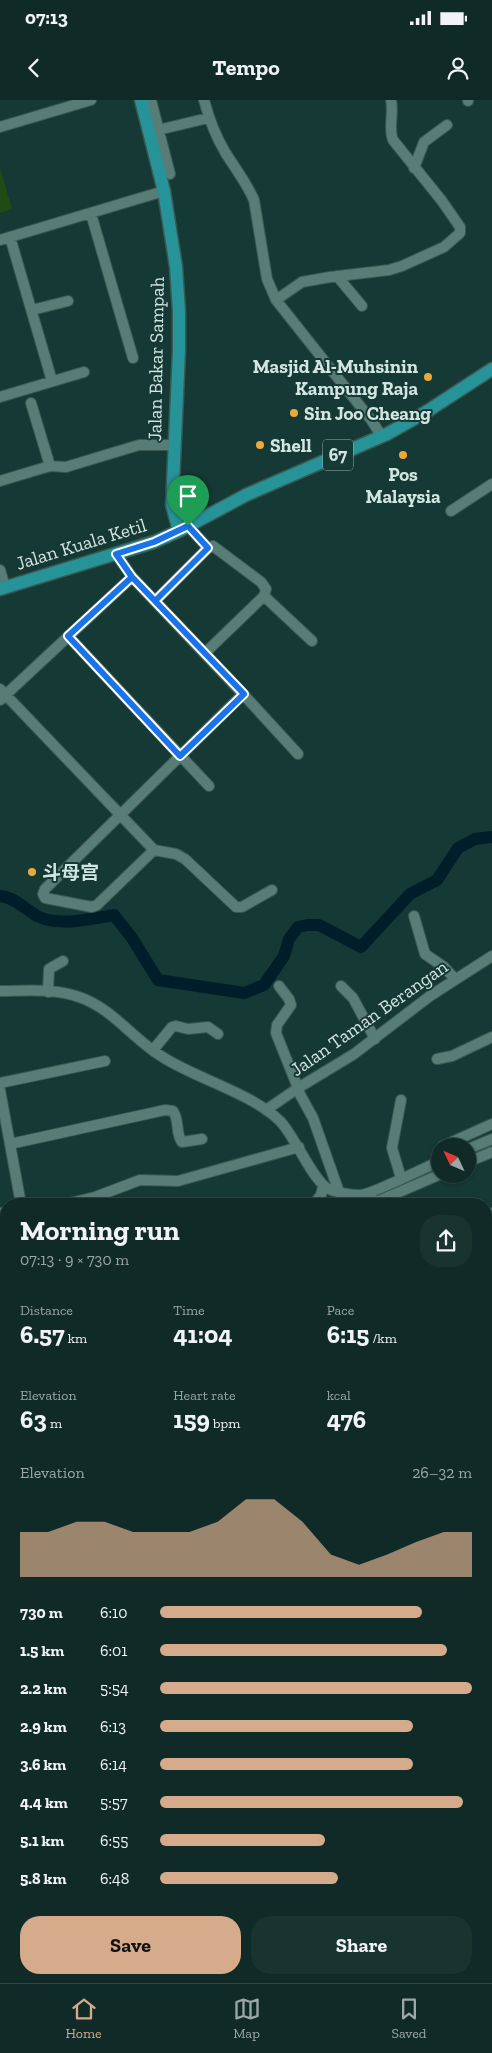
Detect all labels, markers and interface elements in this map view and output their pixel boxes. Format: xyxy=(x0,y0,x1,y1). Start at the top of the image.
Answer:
text: 07:13 xyxy=(25,6,68,29)
icon: back xyxy=(20,54,48,82)
text: Tempo xyxy=(212,54,280,81)
icon: person xyxy=(444,54,472,82)
street label: Jalan Bakar Sampah xyxy=(143,276,169,441)
place label: Masjid Al-Muhsinin Kampung Raja xyxy=(253,355,419,400)
marker: Masjid Al-Muhsinin Kampung Raja xyxy=(422,371,434,383)
place label: Sin Joo Cheang xyxy=(304,402,431,425)
marker: Sin Joo Cheang xyxy=(288,407,300,419)
place label: Shell xyxy=(270,434,312,457)
marker: Shell xyxy=(254,439,266,451)
road number: 67 xyxy=(323,440,353,470)
marker: Pos Malaysia xyxy=(397,449,409,461)
place label: Pos Malaysia xyxy=(365,463,441,508)
pin xyxy=(167,475,209,526)
icon: arrive xyxy=(174,482,202,510)
street label: Jalan Kuala Ketil xyxy=(13,513,149,575)
place label: 斗母宫 xyxy=(42,861,99,884)
marker: 斗母宫 xyxy=(26,866,38,878)
street label: Jalan Taman Berangan xyxy=(286,955,452,1081)
north arrow xyxy=(431,1138,476,1182)
map controls xyxy=(431,1138,476,1183)
text: Morning run xyxy=(20,1214,180,1247)
button: share xyxy=(420,1215,472,1267)
text: 07:13 · 9 × 730 m xyxy=(20,1250,129,1269)
text: Distance xyxy=(20,1302,73,1319)
text: Time xyxy=(173,1302,205,1319)
text: Pace xyxy=(327,1302,354,1319)
text: 6.57 xyxy=(20,1319,65,1349)
text: 41:04 xyxy=(173,1319,233,1349)
text: 6:15 xyxy=(327,1319,369,1349)
text: km xyxy=(65,1330,87,1347)
text: /km xyxy=(369,1330,397,1347)
text: Elevation xyxy=(20,1387,77,1404)
text: Heart rate xyxy=(173,1387,236,1404)
text: kcal xyxy=(327,1387,351,1404)
text: 63 xyxy=(20,1404,47,1434)
text: 159 xyxy=(173,1404,210,1434)
text: 476 xyxy=(327,1404,366,1434)
text: m xyxy=(47,1415,62,1432)
text: bpm xyxy=(210,1415,240,1432)
text: Elevation xyxy=(20,1463,85,1482)
text: 26–32 m xyxy=(412,1463,472,1482)
text: 730 m xyxy=(20,1603,63,1622)
text: 6:10 xyxy=(100,1603,127,1622)
text: 1.5 km xyxy=(20,1641,64,1660)
text: 6:01 xyxy=(100,1641,127,1660)
text: 2.2 km xyxy=(20,1679,67,1698)
text: 5:54 xyxy=(100,1679,129,1698)
text: 2.9 km xyxy=(20,1717,67,1736)
text: 6:13 xyxy=(100,1717,126,1736)
text: 3.6 km xyxy=(20,1755,66,1774)
text: 6:14 xyxy=(100,1755,127,1774)
text: 4.4 km xyxy=(20,1793,68,1812)
text: 5:57 xyxy=(100,1793,128,1812)
text: 5.1 km xyxy=(20,1831,64,1850)
text: 6:55 xyxy=(100,1831,128,1850)
text: 5.8 km xyxy=(20,1869,66,1888)
text: 6:48 xyxy=(100,1869,129,1888)
button: Save xyxy=(20,1916,241,1974)
button: Share xyxy=(251,1916,472,1974)
tab: Home xyxy=(65,1995,102,2042)
tab: Map xyxy=(233,1995,261,2042)
tab: Saved xyxy=(391,1995,427,2042)

